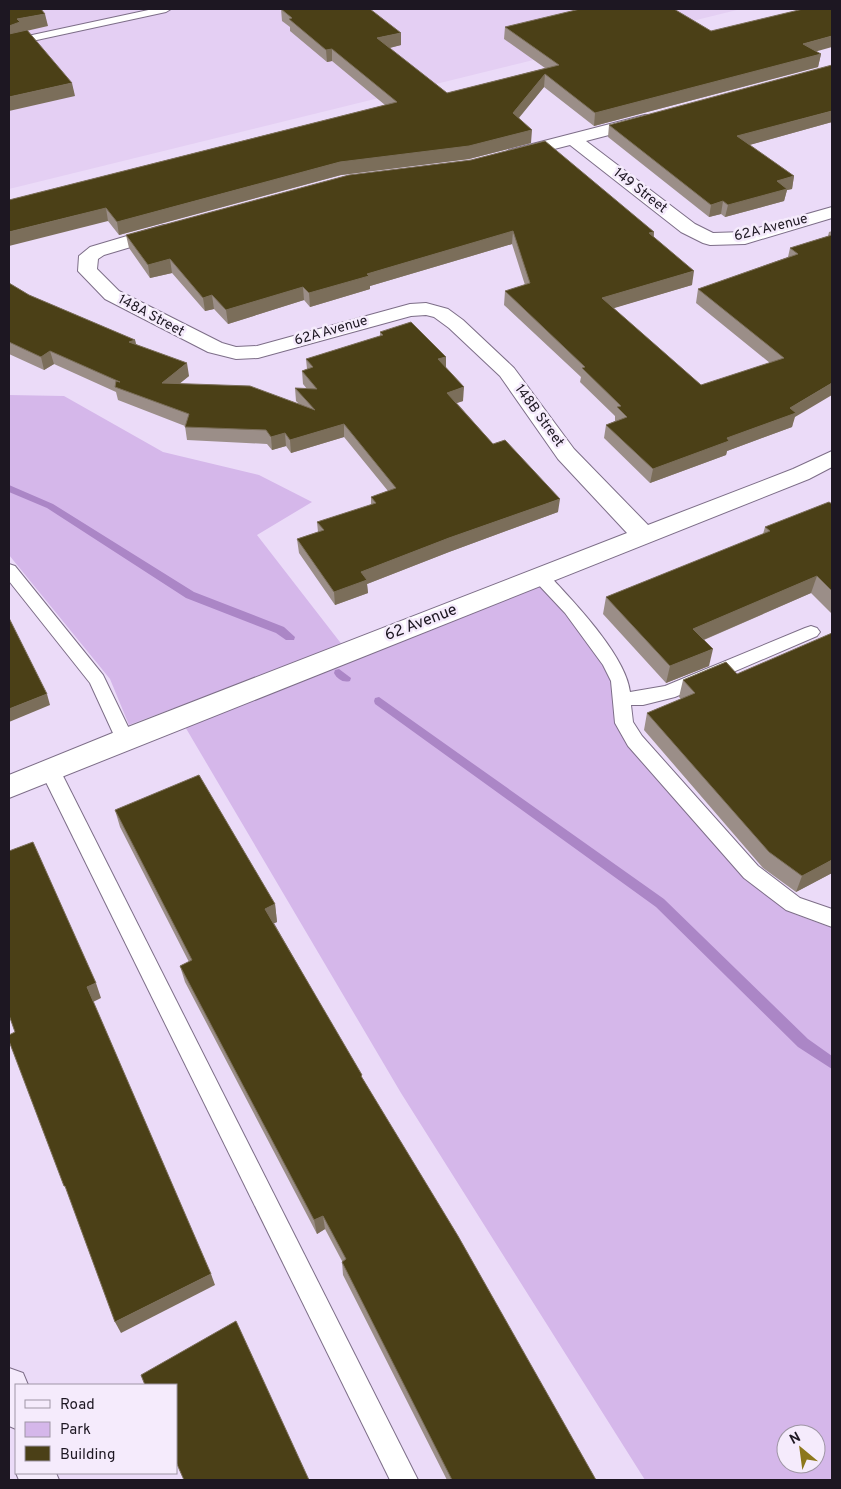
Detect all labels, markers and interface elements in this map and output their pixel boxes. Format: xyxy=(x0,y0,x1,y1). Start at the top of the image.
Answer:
street label: 149 Street xyxy=(610,165,670,217)
street label: 62A Avenue xyxy=(732,211,810,245)
street label: 148A Street xyxy=(115,291,187,341)
street label: 62A Avenue xyxy=(292,312,370,350)
street label: 148B Street xyxy=(511,381,567,451)
street label: 62 Avenue xyxy=(382,600,460,646)
legend xyxy=(15,1384,178,1474)
text: Road xyxy=(60,1396,95,1415)
text: Park xyxy=(60,1421,91,1440)
north arrow xyxy=(776,1424,826,1474)
text: N xyxy=(787,1429,804,1449)
text: Building xyxy=(60,1446,115,1465)

